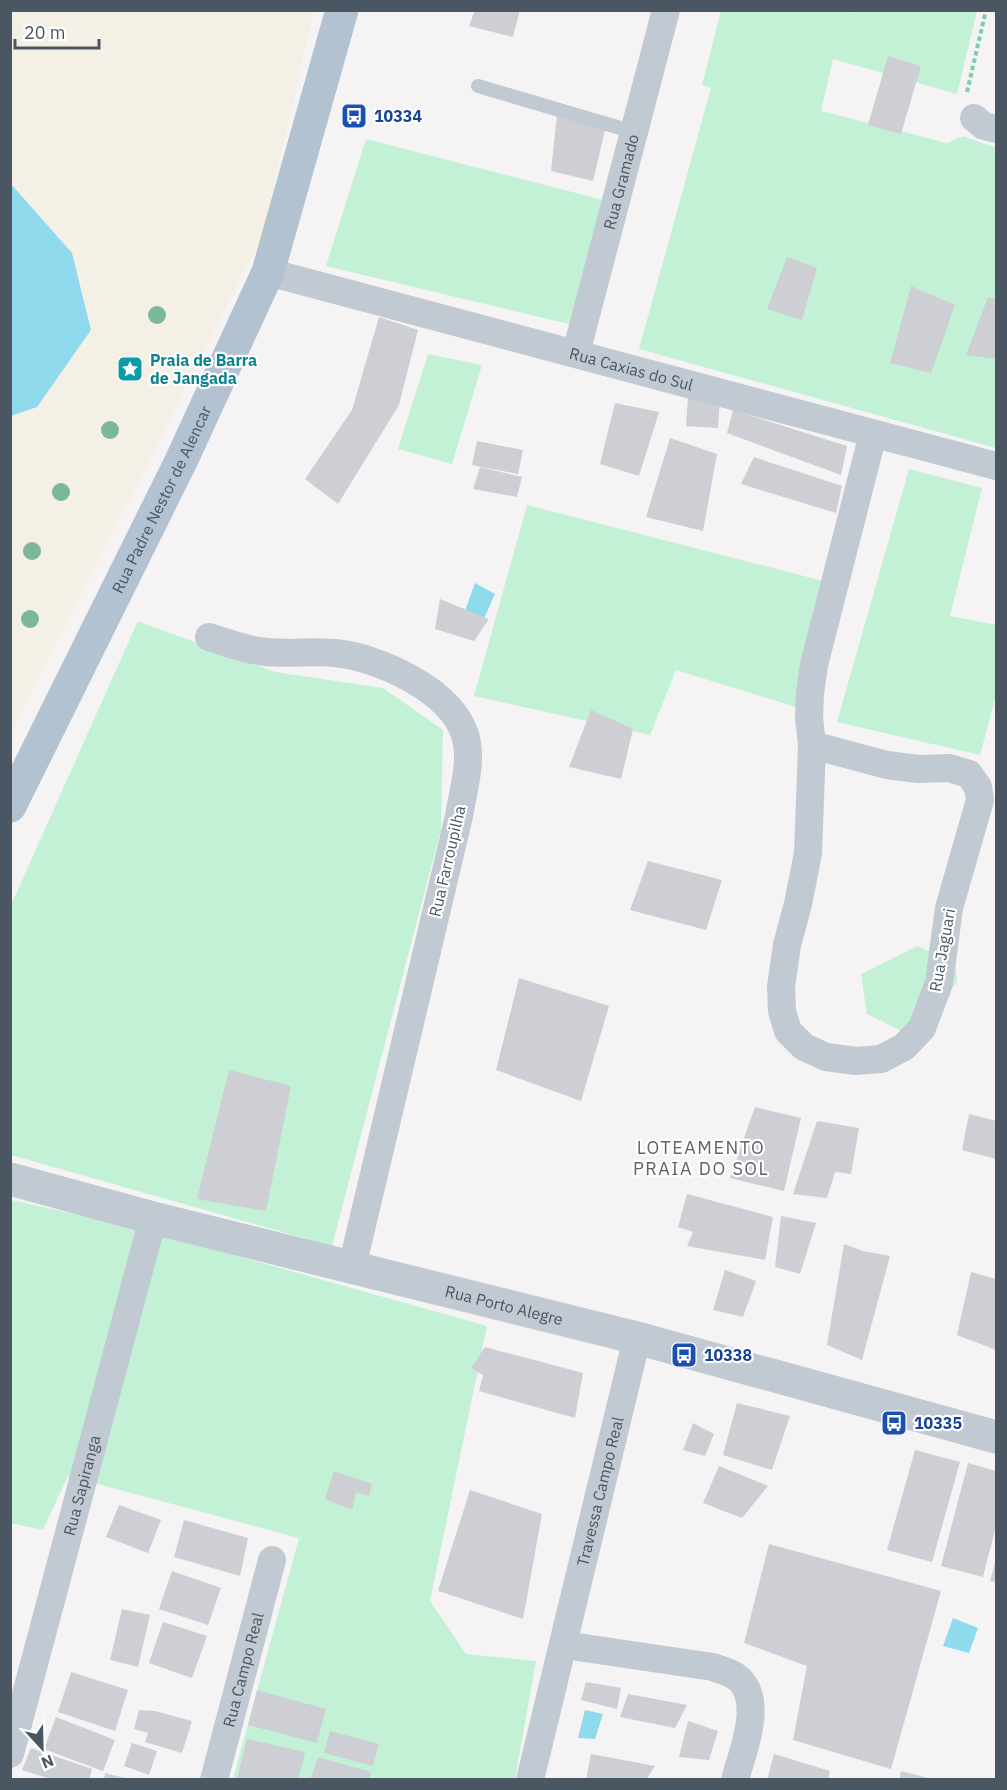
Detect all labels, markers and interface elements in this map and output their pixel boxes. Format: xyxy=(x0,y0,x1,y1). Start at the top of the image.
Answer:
scale bar xyxy=(15,12,99,50)
text: 20 m xyxy=(24,21,66,44)
bus stop icon: 10334 xyxy=(339,101,369,131)
place label: 10334 xyxy=(374,106,422,126)
street label: Rua Gramado xyxy=(599,132,643,232)
street label: Rua Caxias do Sul xyxy=(567,343,695,395)
place label: Praia de Barra de Jangada xyxy=(150,350,257,388)
place icon: Praia de Barra de Jangada xyxy=(115,354,145,384)
street label: Rua Padre Nestor de Alencar xyxy=(107,402,215,596)
street label: Rua Farroupilha xyxy=(424,803,470,919)
street label: Rua Jaguari xyxy=(925,907,959,993)
district label: LOTEAMENTO PRAIA DO SOL xyxy=(633,1136,769,1180)
street label: Rua Porto Alegre xyxy=(443,1281,565,1329)
bus stop icon: 10338 xyxy=(669,1340,699,1370)
place label: 10338 xyxy=(704,1345,752,1365)
bus stop icon: 10335 xyxy=(879,1408,909,1438)
place label: 10335 xyxy=(914,1413,962,1433)
street label: Travessa Campo Real xyxy=(572,1415,628,1568)
street label: Rua Sapiranga xyxy=(59,1433,105,1538)
street label: Rua Campo Real xyxy=(218,1610,268,1729)
north arrow xyxy=(12,1718,72,1778)
text: N xyxy=(38,1750,57,1773)

